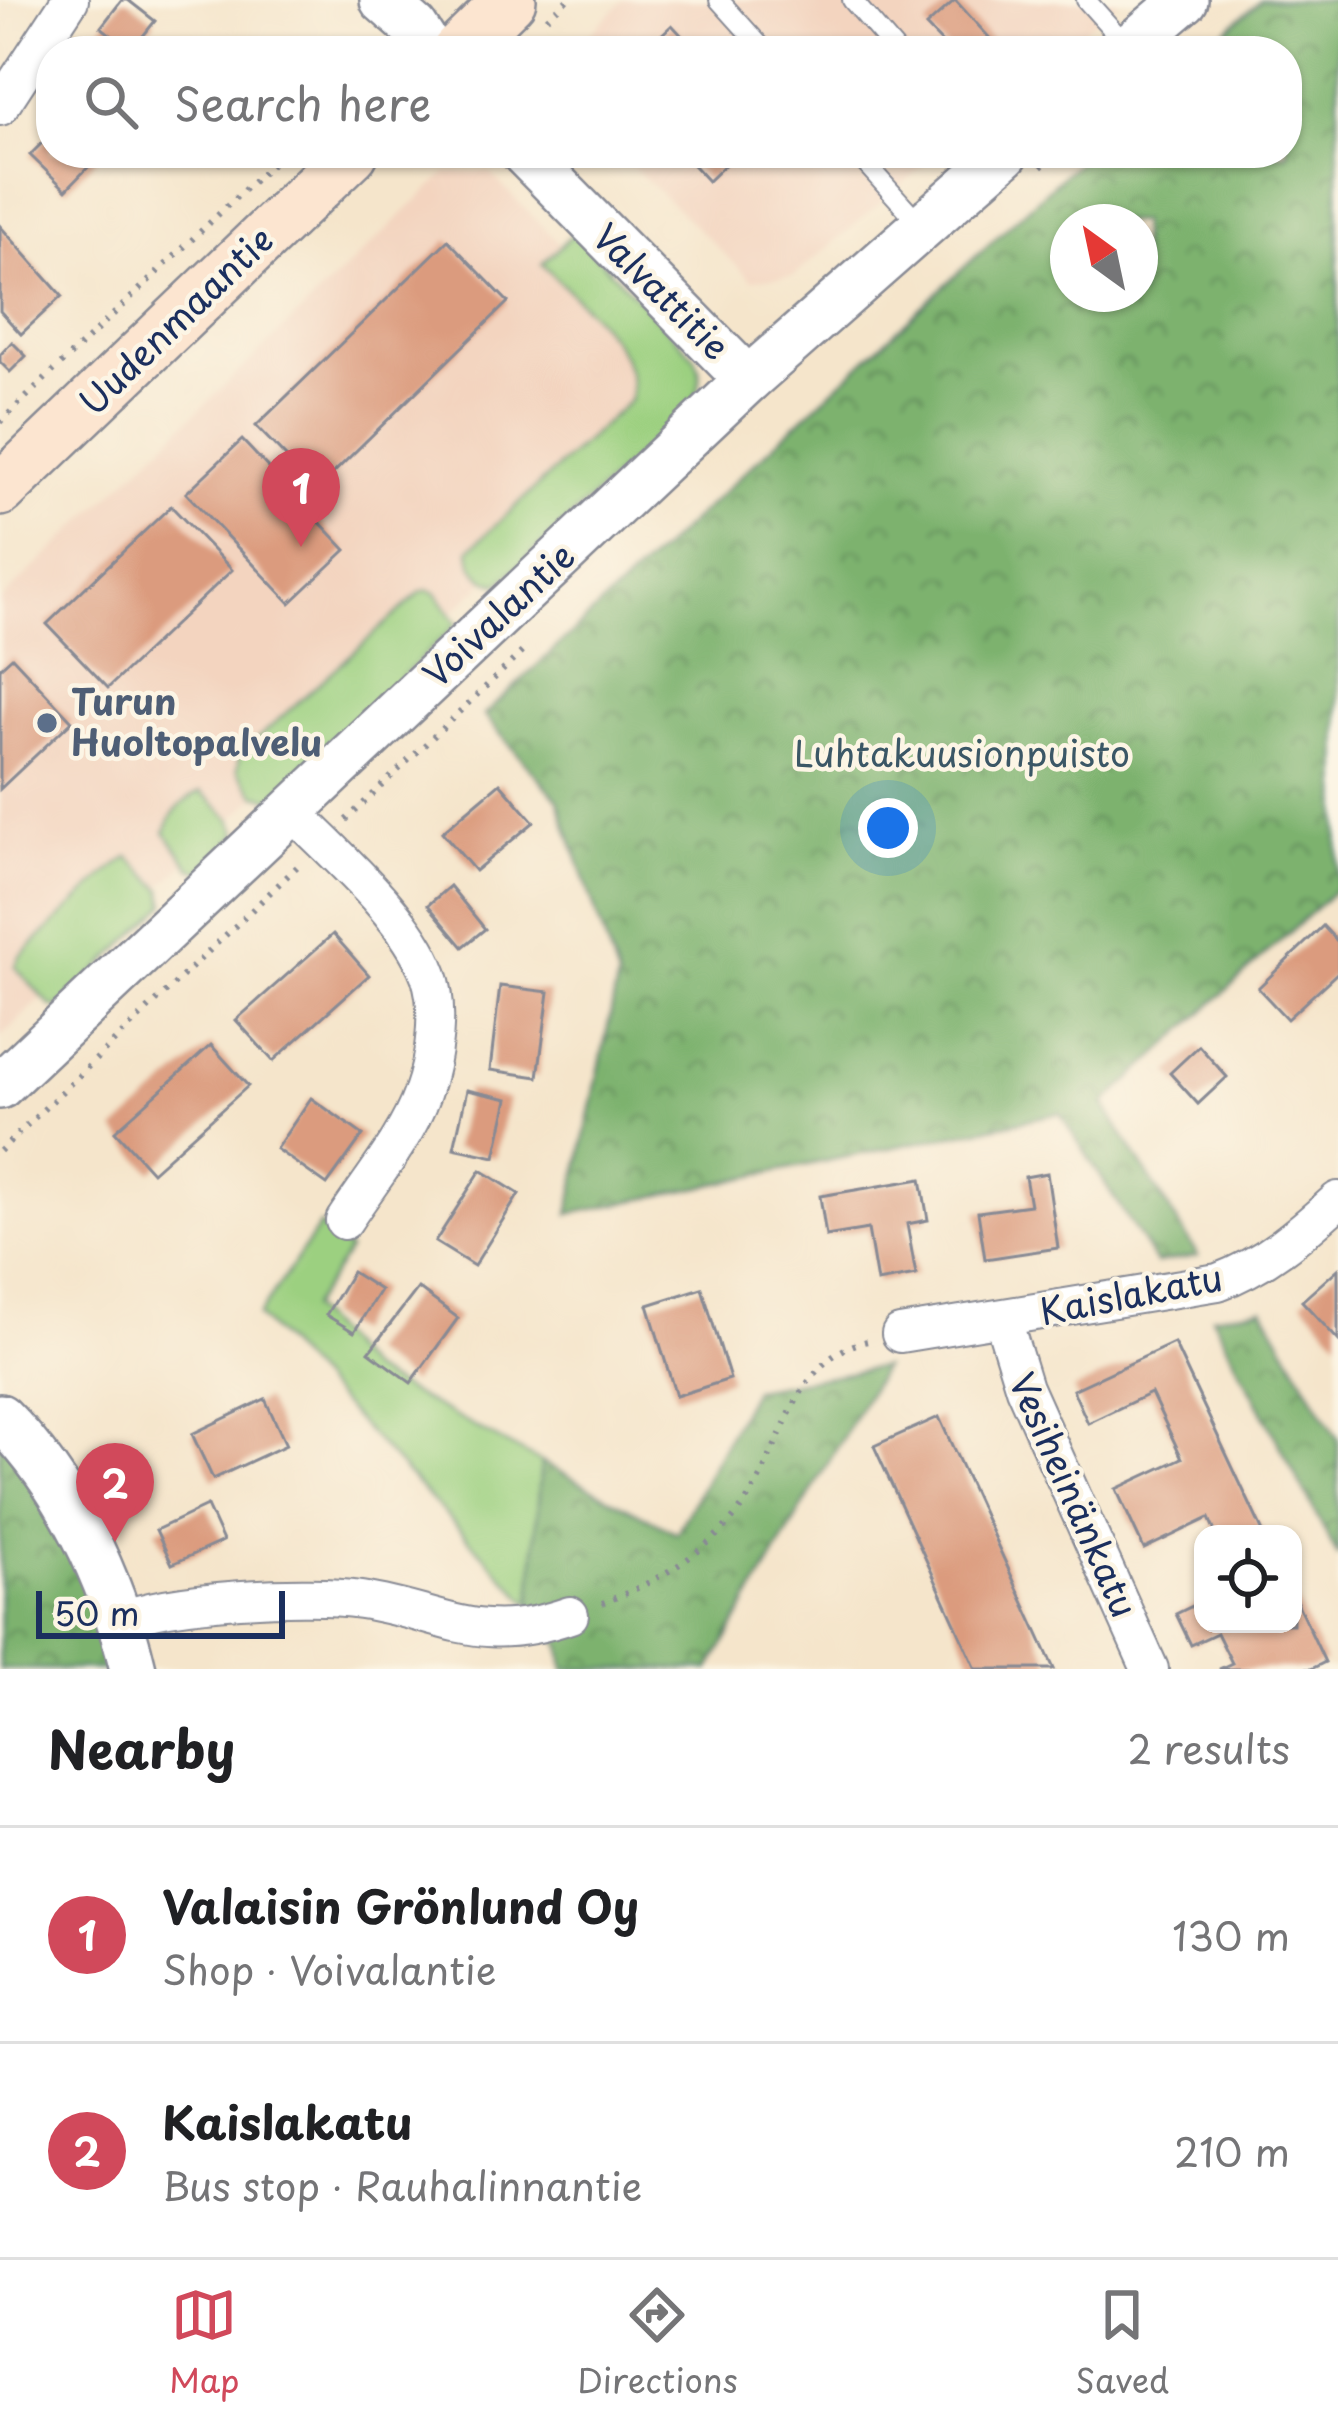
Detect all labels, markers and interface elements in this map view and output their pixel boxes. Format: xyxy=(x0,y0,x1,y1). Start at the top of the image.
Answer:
search box xyxy=(36,36,1302,168)
text: Search here xyxy=(174,68,431,136)
icon: search xyxy=(78,69,144,135)
north arrow xyxy=(1050,204,1158,312)
street label: Valvattitie xyxy=(582,210,743,371)
street label: Uudenmaantie xyxy=(65,213,284,426)
pin: 1 xyxy=(262,448,340,547)
street label: Voivalantie xyxy=(409,529,586,698)
place label: Turun Huoltopalvelu xyxy=(71,673,322,768)
marker: Turun Huoltopalvelu xyxy=(34,710,60,736)
park label: Luhtakuusionpuisto xyxy=(794,725,1130,779)
your location xyxy=(858,798,918,858)
street label: Kaislakatu xyxy=(1035,1249,1226,1337)
street label: Vesiheinänkatu xyxy=(997,1363,1153,1625)
pin: 2 xyxy=(76,1443,154,1542)
map controls xyxy=(1194,1525,1302,1633)
button: locate xyxy=(1194,1525,1302,1633)
scale bar xyxy=(36,1585,285,1638)
text: 50 m xyxy=(54,1587,140,1637)
text: Nearby xyxy=(48,1709,235,1786)
text: 2 results xyxy=(1128,1718,1290,1777)
text: Valaisin Grönlund Oy xyxy=(162,1871,639,1939)
text: 1 xyxy=(78,1905,96,1964)
text: 130 m xyxy=(1172,1905,1290,1964)
text: Shop · Voivalantie xyxy=(162,1939,497,1998)
text: Kaislakatu xyxy=(162,2087,413,2155)
text: 2 xyxy=(73,2121,101,2180)
text: 210 m xyxy=(1174,2121,1290,2180)
text: Bus stop · Rauhalinnantie xyxy=(162,2155,642,2214)
tab: Map xyxy=(169,2282,239,2404)
tab: Directions xyxy=(577,2282,738,2404)
tab: Saved xyxy=(1075,2282,1169,2404)

